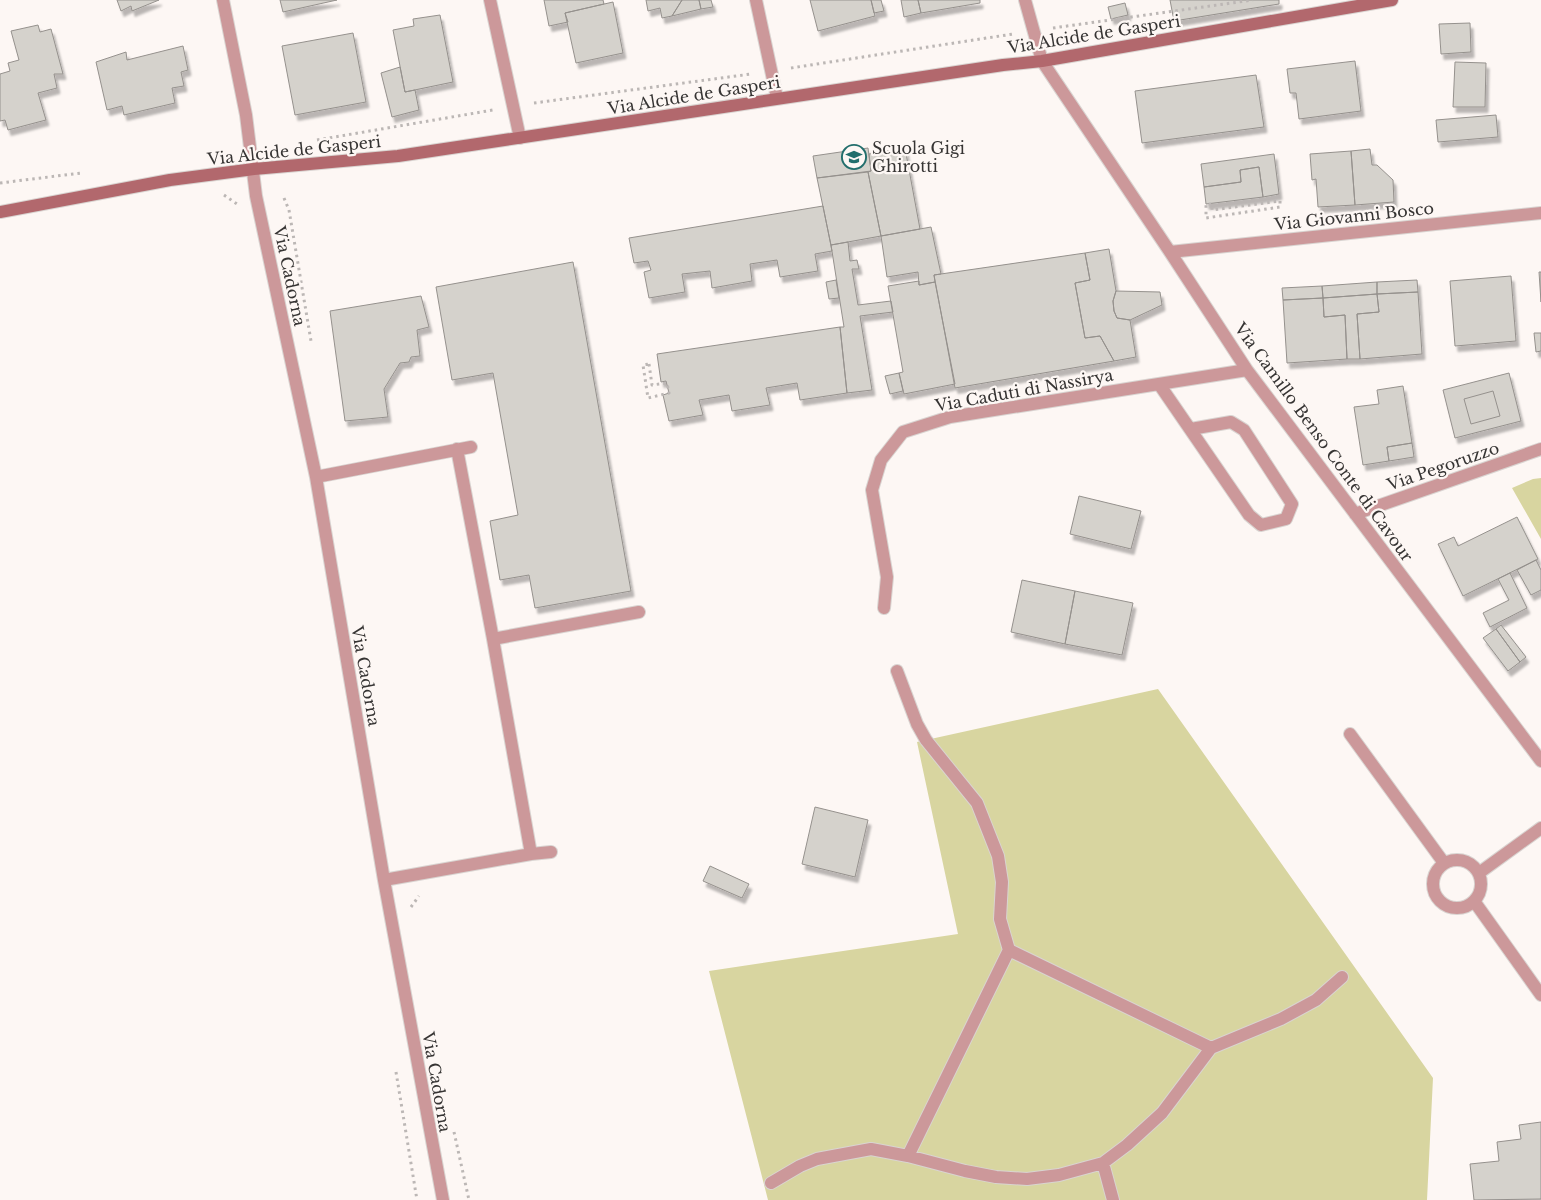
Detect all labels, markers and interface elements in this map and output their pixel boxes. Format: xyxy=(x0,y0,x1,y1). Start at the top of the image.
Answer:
street label: Via Alcide de Gasperi xyxy=(1005,10,1182,58)
street label: Via Alcide de Gasperi xyxy=(605,71,782,119)
street label: Via Alcide de Gasperi xyxy=(205,131,382,169)
place label: Scuola Gigi Ghirotti xyxy=(872,138,966,176)
school or university icon: Scuola Gigi Ghirotti xyxy=(841,144,867,170)
street label: Via Giovanni Bosco xyxy=(1272,198,1435,234)
street label: Via Cadorna xyxy=(269,223,310,328)
street label: Via Camillo Benso Conte di Cavour xyxy=(1230,318,1418,566)
street label: Via Caduti di Nassirya xyxy=(932,364,1115,416)
street label: Via Pegoruzzo xyxy=(1383,437,1502,495)
street label: Via Cadorna xyxy=(347,623,385,728)
street label: Via Cadorna xyxy=(418,1029,456,1134)

